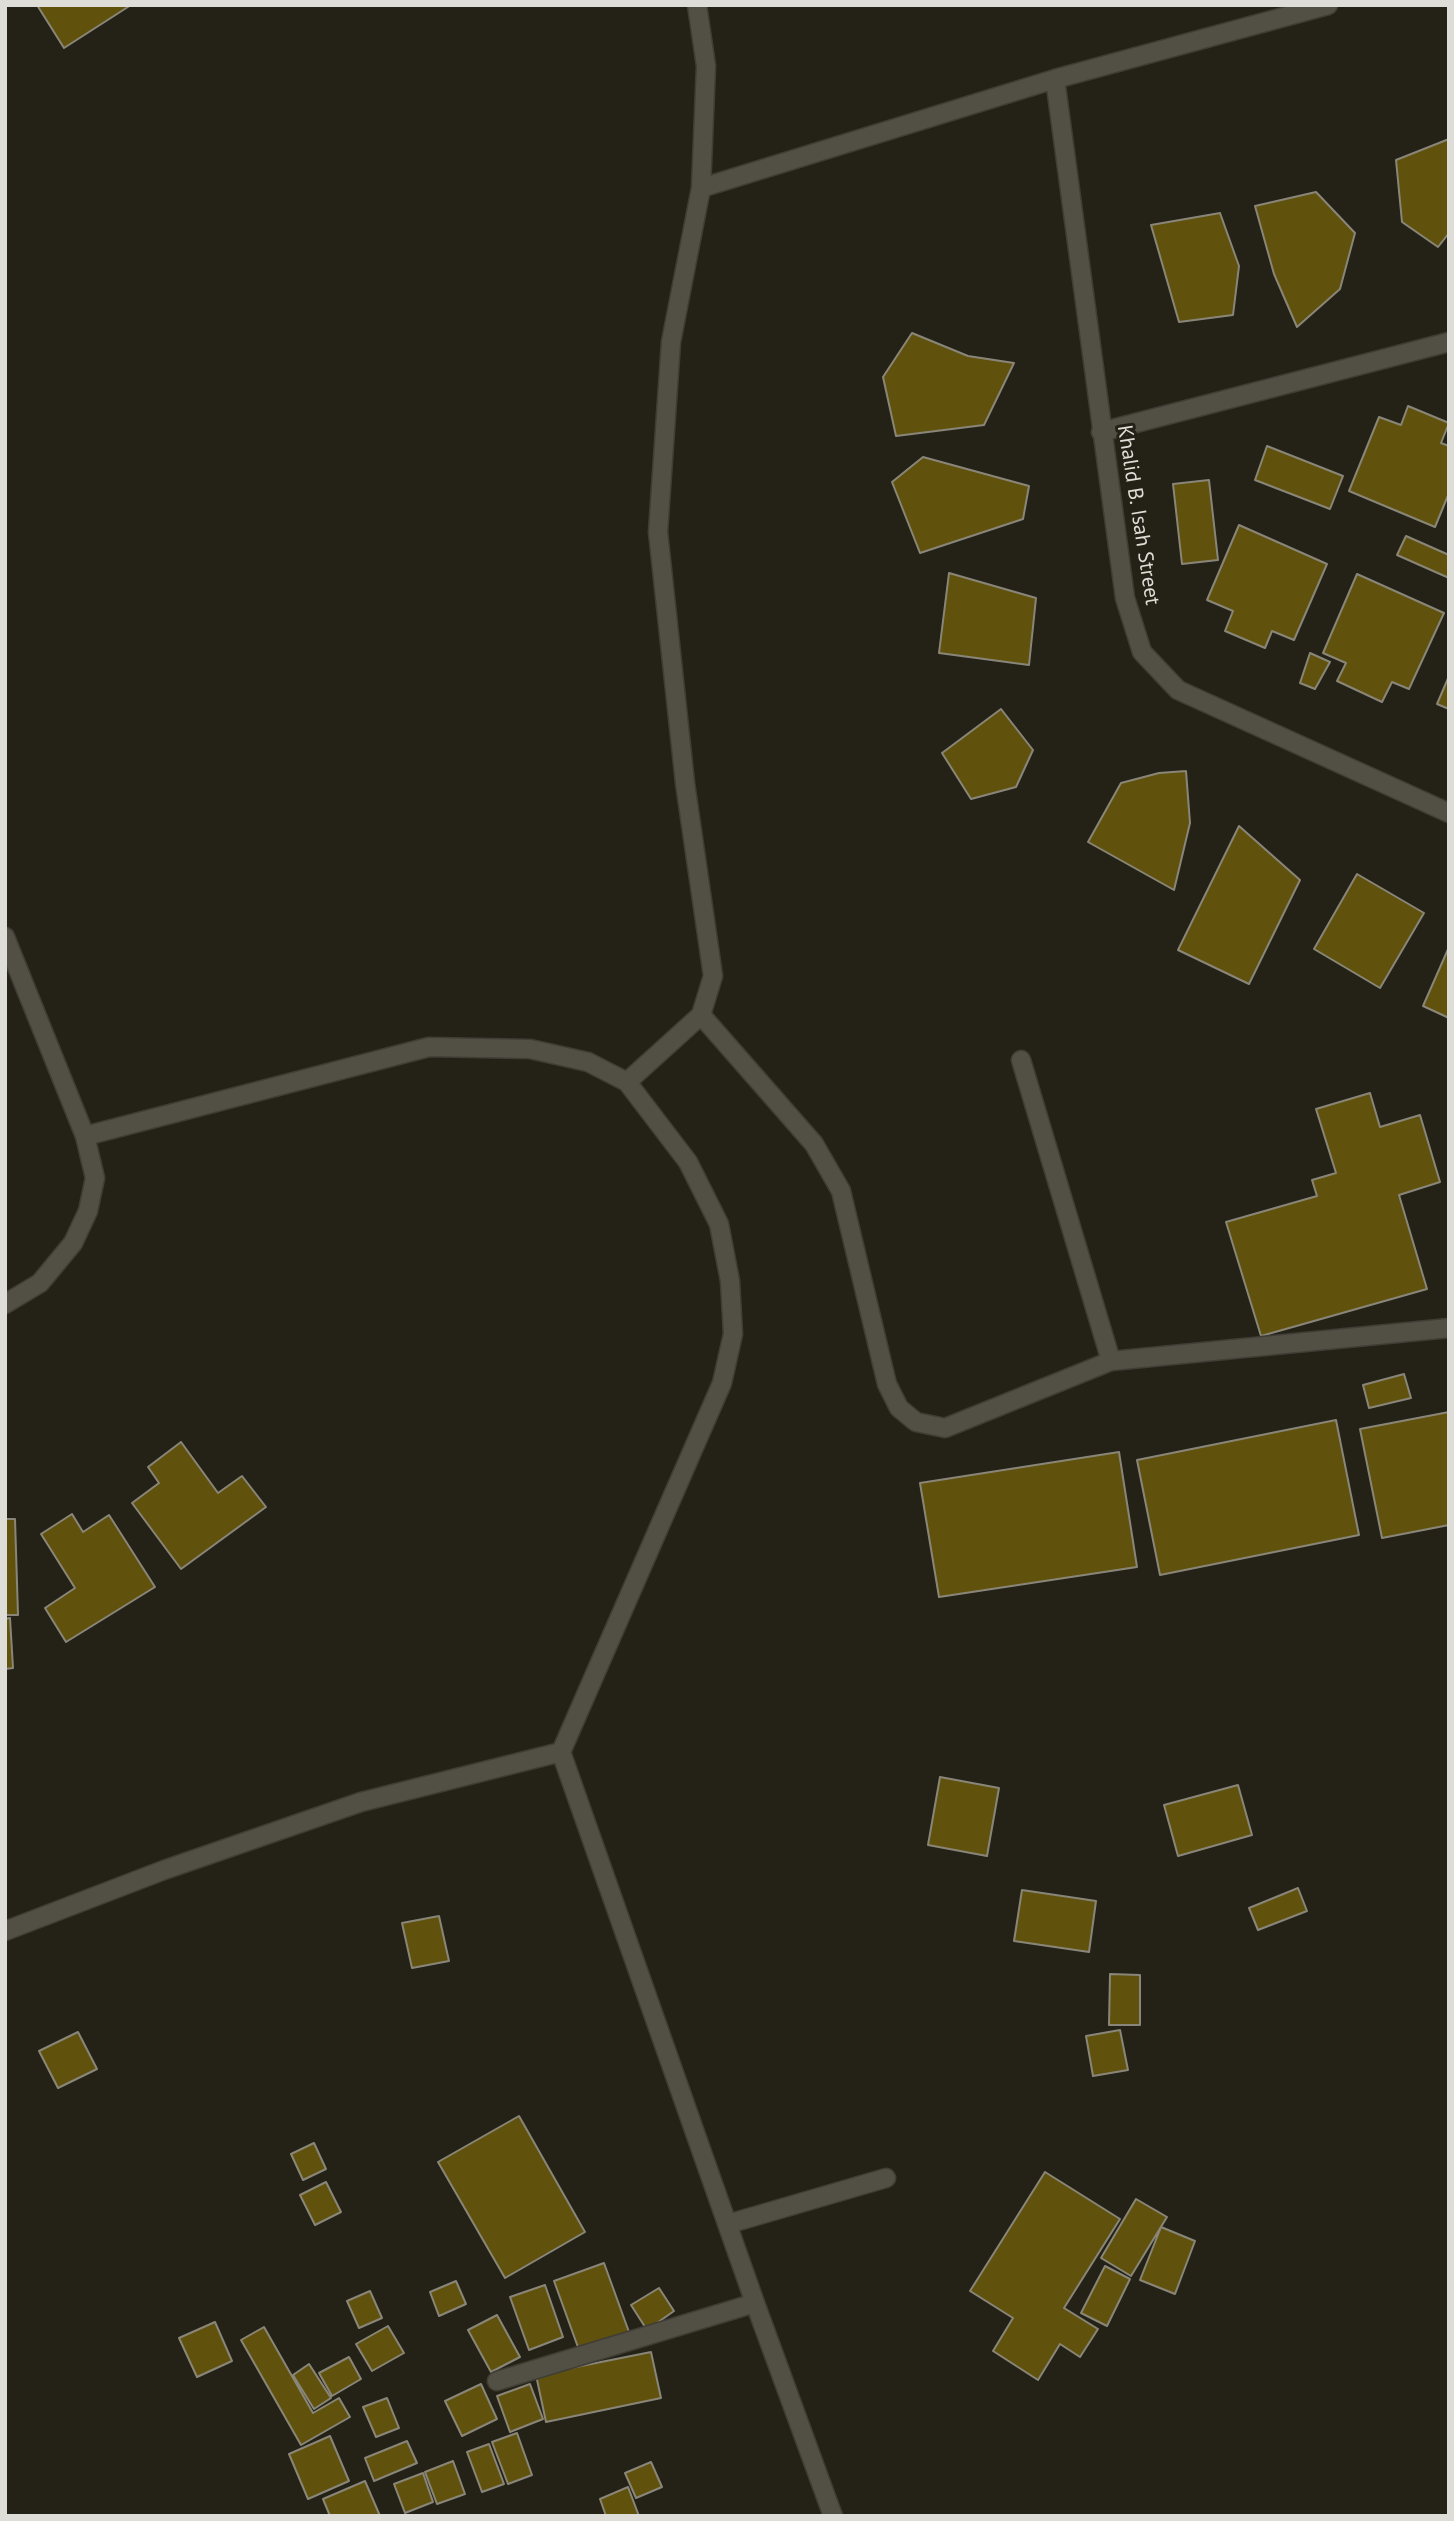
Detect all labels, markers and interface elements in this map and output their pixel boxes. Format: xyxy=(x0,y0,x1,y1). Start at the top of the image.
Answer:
street label: Khalid B. Isah Street xyxy=(1111,423,1165,607)

